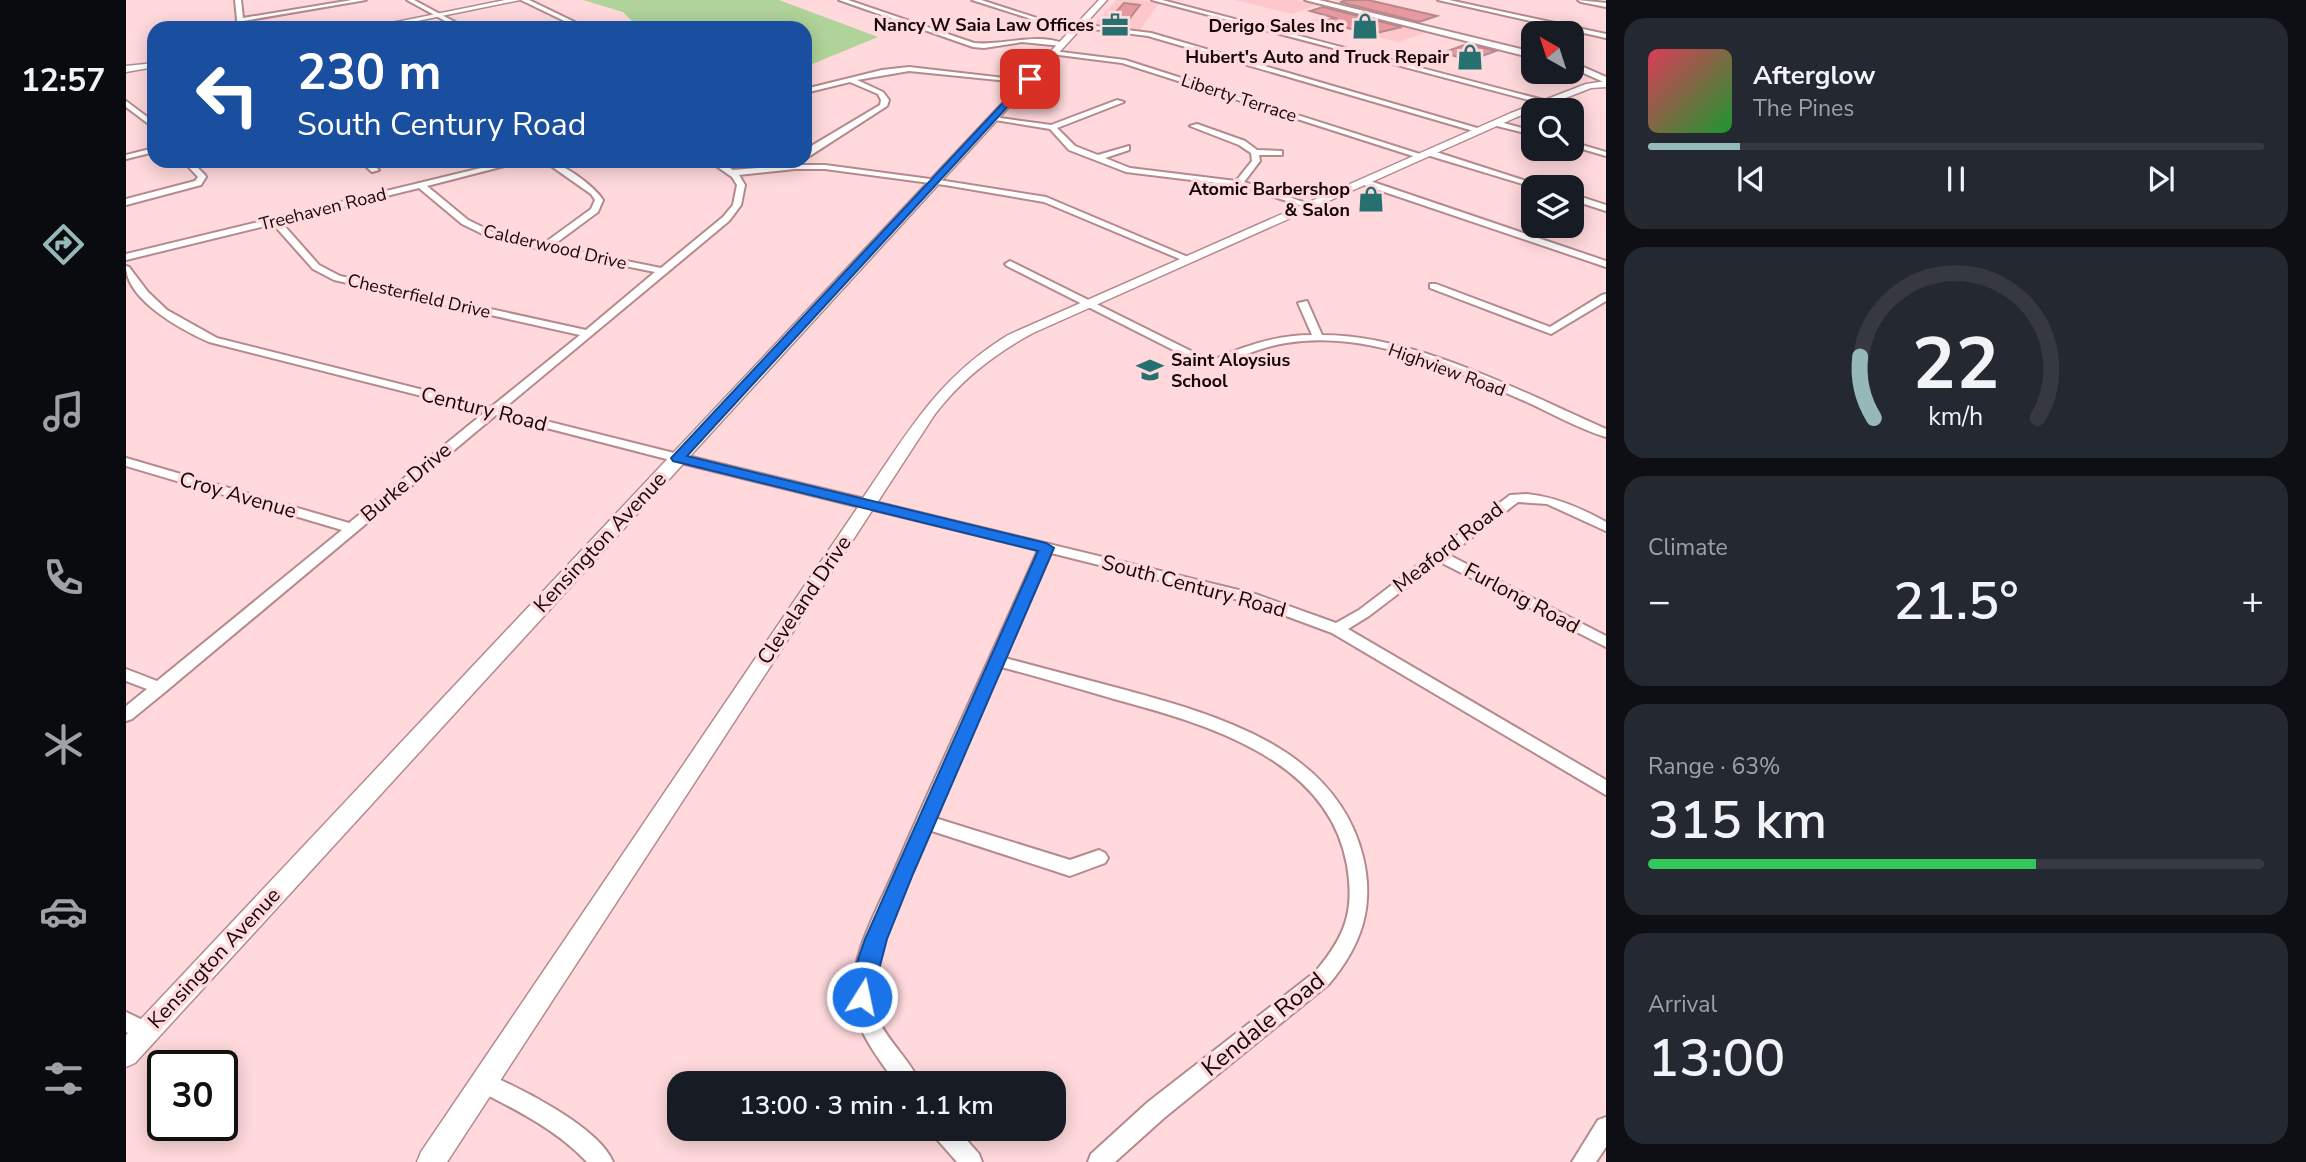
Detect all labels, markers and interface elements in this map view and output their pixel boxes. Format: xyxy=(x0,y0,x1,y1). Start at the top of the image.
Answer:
office icon: Nancy W Saia Law Offices xyxy=(1100,10,1130,40)
shop icon: Derigo Sales Inc xyxy=(1350,11,1380,41)
place label: Nancy W Saia Law Offices xyxy=(874,13,1094,37)
place label: Derigo Sales Inc xyxy=(1208,14,1344,38)
north arrow xyxy=(1521,21,1584,84)
map controls xyxy=(1521,21,1584,238)
text: 230 m xyxy=(297,39,441,106)
shop icon: Hubert's Auto and Truck Repair xyxy=(1455,42,1485,72)
place label: Hubert's Auto and Truck Repair xyxy=(1185,45,1449,69)
icon: left xyxy=(182,49,273,140)
pin xyxy=(1000,49,1060,109)
text: Afterglow xyxy=(1753,58,1876,93)
text: 12:57 xyxy=(21,59,105,102)
icon: arrive xyxy=(1011,60,1049,98)
street label: Liberty Terrace xyxy=(1178,68,1300,128)
text: The Pines xyxy=(1753,93,1854,124)
button: search xyxy=(1521,98,1584,161)
text: South Century Road xyxy=(297,103,586,146)
icon: previous xyxy=(1732,160,1770,198)
icon: pause xyxy=(1937,160,1975,198)
icon: next xyxy=(2142,160,2180,198)
button: layers xyxy=(1521,175,1584,238)
place label: Atomic Barbershop & Salon xyxy=(1189,177,1350,222)
street label: Treehaven Road xyxy=(257,182,389,236)
shop icon: Atomic Barbershop & Salon xyxy=(1356,184,1386,214)
street label: Calderwood Drive xyxy=(481,219,629,275)
icon: directions xyxy=(39,220,88,269)
street label: Chesterfield Drive xyxy=(345,268,493,324)
text: 22 xyxy=(1912,315,2000,415)
street label: Highview Road xyxy=(1385,338,1509,402)
place label: Saint Aloysius School xyxy=(1171,348,1290,393)
school or university icon: Saint Aloysius School xyxy=(1135,355,1165,385)
street label: Century Road xyxy=(418,380,550,438)
icon: music xyxy=(39,387,88,436)
text: km/h xyxy=(1928,400,1984,434)
street label: Burke Drive xyxy=(355,436,457,528)
street label: Croy Avenue xyxy=(176,465,300,525)
street label: Kensington Avenue xyxy=(527,466,673,618)
street label: Meaford Road xyxy=(1387,495,1509,599)
street label: Cleveland Drive xyxy=(750,530,858,670)
text: Climate xyxy=(1648,532,1728,563)
street label: South Century Road xyxy=(1099,548,1289,624)
icon: phone xyxy=(39,553,88,602)
street label: Furlong Road xyxy=(1459,556,1585,640)
text: 21.5° xyxy=(1893,566,2019,637)
text: − xyxy=(1648,576,1671,627)
text: + xyxy=(2241,576,2264,627)
icon: climate xyxy=(39,720,88,769)
text: Range · 63% xyxy=(1648,751,1780,782)
text: 315 km xyxy=(1648,785,1827,856)
street label: Kensington Avenue xyxy=(141,882,287,1034)
icon: car xyxy=(39,887,88,936)
position arrow xyxy=(825,960,899,1034)
street label: Kendale Road xyxy=(1195,964,1331,1084)
text: Arrival xyxy=(1648,989,1717,1020)
text: 13:00 xyxy=(1648,1023,1785,1094)
speed limit sign: 30 xyxy=(147,1050,238,1141)
icon: filters xyxy=(39,1054,88,1103)
text: 13:00 · 3 min · 1.1 km xyxy=(739,1088,994,1123)

